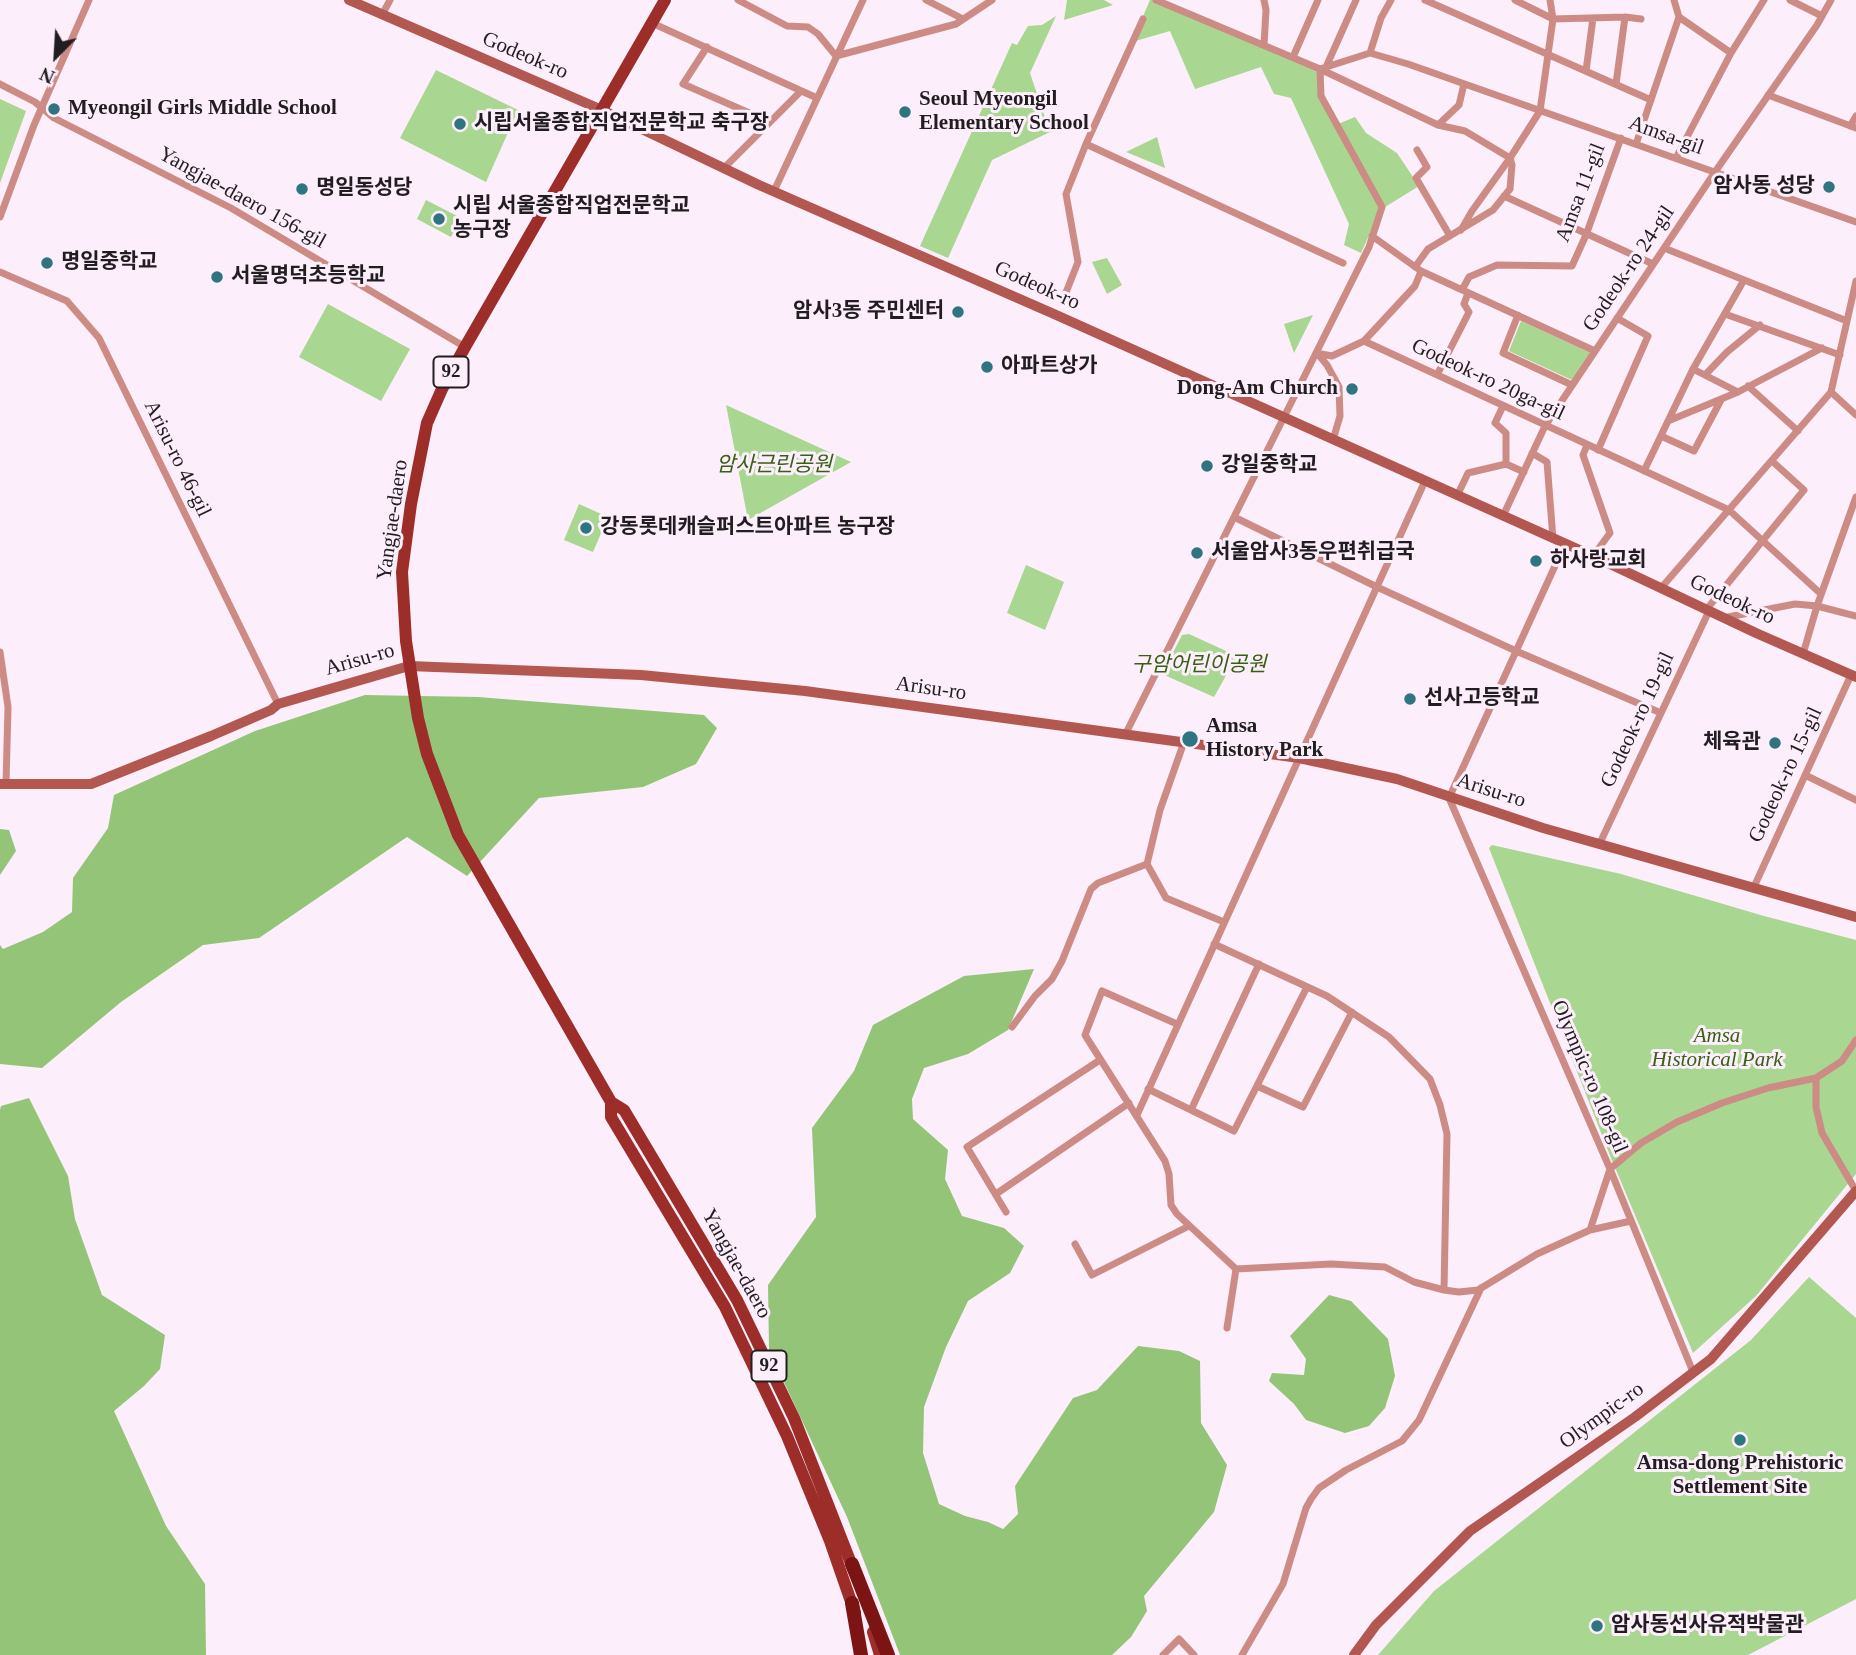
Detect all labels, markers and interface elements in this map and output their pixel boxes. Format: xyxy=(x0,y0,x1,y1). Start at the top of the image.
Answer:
north arrow xyxy=(21,21,91,91)
street label: Godeok-ro xyxy=(478,27,572,85)
text: N xyxy=(37,63,58,88)
place label: Seoul Myeongil Elementary School xyxy=(919,87,1089,137)
place label: Myeongil Girls Middle School xyxy=(68,96,337,122)
marker: Myeongil Girls Middle School xyxy=(46,101,62,117)
marker: Seoul Myeongil Elementary School xyxy=(897,104,913,120)
place label: 시립서울종합직업전문학교 축구장 xyxy=(474,111,769,137)
street label: Amsa-gil xyxy=(1625,111,1707,161)
marker: 시립서울종합직업전문학교 축구장 xyxy=(452,116,468,132)
street label: Amsa 11-gil xyxy=(1551,140,1611,246)
street label: Yangjae-daero 156-gil xyxy=(154,142,330,254)
place label: 암사동 성당 xyxy=(1713,174,1815,200)
place label: 명일동성당 xyxy=(316,176,413,202)
marker: 암사동 성당 xyxy=(1821,179,1837,195)
marker: 명일동성당 xyxy=(294,181,310,197)
place label: 시립 서울종합직업전문학교 농구장 xyxy=(453,194,690,244)
street label: Godeok-ro 24-gil xyxy=(1578,201,1680,337)
marker: 시립 서울종합직업전문학교 농구장 xyxy=(431,211,447,227)
place label: 명일중학교 xyxy=(61,250,158,276)
marker: 명일중학교 xyxy=(39,255,55,271)
street label: Godeok-ro xyxy=(990,256,1084,316)
place label: 서울명덕초등학교 xyxy=(231,264,386,290)
marker: 서울명덕초등학교 xyxy=(209,269,225,285)
place label: 암사3동 주민센터 xyxy=(793,299,944,325)
marker: 암사3동 주민센터 xyxy=(950,304,966,320)
street label: Godeok-ro 20ga-gil xyxy=(1407,333,1569,427)
place label: 아파트상가 xyxy=(1001,354,1098,380)
road number: 92 xyxy=(434,356,468,388)
marker: 아파트상가 xyxy=(979,359,995,375)
place label: Dong-Am Church xyxy=(1177,376,1338,402)
marker: Dong-Am Church xyxy=(1344,381,1360,397)
street label: Arisu-ro 46-gil xyxy=(138,397,216,521)
park label: 암사근린공원 xyxy=(716,452,832,478)
place label: 강일중학교 xyxy=(1221,453,1318,479)
street label: Yangjae-daero xyxy=(372,458,414,582)
marker: 강일중학교 xyxy=(1199,458,1215,474)
place label: 강동롯데캐슬퍼스트아파트 농구장 xyxy=(600,515,895,541)
marker: 강동롯데캐슬퍼스트아파트 농구장 xyxy=(578,520,594,536)
place label: 서울암사3동우편취급국 xyxy=(1211,540,1415,566)
marker: 서울암사3동우편취급국 xyxy=(1189,545,1205,561)
place label: 하사랑교회 xyxy=(1550,548,1647,574)
marker: 하사랑교회 xyxy=(1528,553,1544,569)
street label: Godeok-ro xyxy=(1685,569,1779,631)
street label: Arisu-ro xyxy=(322,638,398,682)
street label: Godeok-ro 19-gil xyxy=(1596,648,1680,792)
park label: 구암어린이공원 xyxy=(1131,652,1267,678)
street label: Arisu-ro xyxy=(894,672,968,706)
place label: 선사고등학교 xyxy=(1424,686,1540,712)
marker: 선사고등학교 xyxy=(1402,691,1418,707)
street label: Godeok-ro 15-gil xyxy=(1744,703,1828,847)
place label: Amsa History Park xyxy=(1206,714,1323,764)
marker: Amsa History Park xyxy=(1180,729,1200,749)
place label: 체육관 xyxy=(1703,730,1761,756)
marker: 체육관 xyxy=(1767,735,1783,751)
street label: Arisu-ro xyxy=(1453,768,1529,814)
street label: Olympic-ro 108-gil xyxy=(1545,997,1633,1157)
park label: Amsa Historical Park xyxy=(1651,1023,1783,1073)
street label: Yangjae-daero xyxy=(696,1205,776,1323)
road number: 92 xyxy=(752,1350,786,1382)
street label: Olympic-ro xyxy=(1555,1377,1649,1455)
marker: Amsa-dong Prehistoric Settlement Site xyxy=(1732,1432,1748,1448)
place label: Amsa-dong Prehistoric Settlement Site xyxy=(1637,1451,1843,1501)
place label: 암사동선사유적박물관 xyxy=(1611,1613,1804,1639)
marker: 암사동선사유적박물관 xyxy=(1589,1618,1605,1634)

